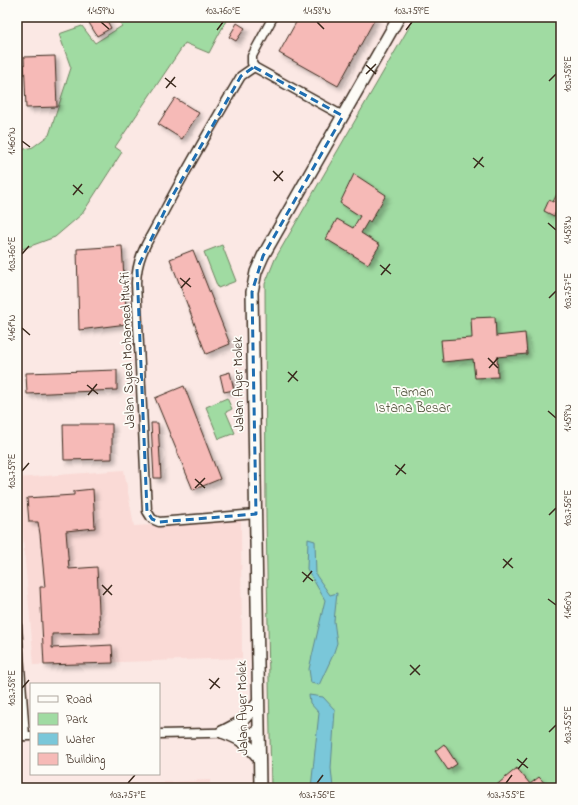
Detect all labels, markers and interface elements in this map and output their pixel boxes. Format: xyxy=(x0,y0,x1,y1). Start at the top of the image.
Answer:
text: 1.459°N xyxy=(87,4,115,19)
text: 103.760°E xyxy=(205,4,241,19)
text: 1.458°N xyxy=(303,4,331,19)
text: 103.759°E xyxy=(394,4,430,19)
text: 103.758°E xyxy=(561,56,576,92)
text: 1.460°N xyxy=(5,127,20,155)
text: 1.458°N xyxy=(561,216,576,244)
text: 103.760°E xyxy=(5,236,20,272)
street label: Jalan Syed Mohamed Mufti xyxy=(115,271,142,429)
text: 103.757°E xyxy=(561,273,576,309)
text: 1.461°N xyxy=(5,315,20,341)
street label: Jalan Ayer Molek xyxy=(228,335,251,432)
park label: Taman Istana Besar xyxy=(375,382,451,419)
text: 1.459°N xyxy=(561,404,576,432)
text: 103.759°E xyxy=(5,453,20,489)
text: 103.756°E xyxy=(561,490,576,526)
text: 1.460°N xyxy=(561,591,576,619)
street label: Jalan Ayer Molek xyxy=(232,659,255,756)
text: 103.758°E xyxy=(5,670,20,706)
legend xyxy=(30,683,160,775)
text: Road xyxy=(66,691,92,709)
text: 103.755°E xyxy=(561,706,576,744)
text: Park xyxy=(66,711,88,729)
text: Water xyxy=(66,731,95,749)
text: Building xyxy=(65,751,105,770)
text: 103.757°E xyxy=(110,788,146,803)
text: 103.756°E xyxy=(299,788,335,803)
text: 103.755°E xyxy=(487,788,525,803)

